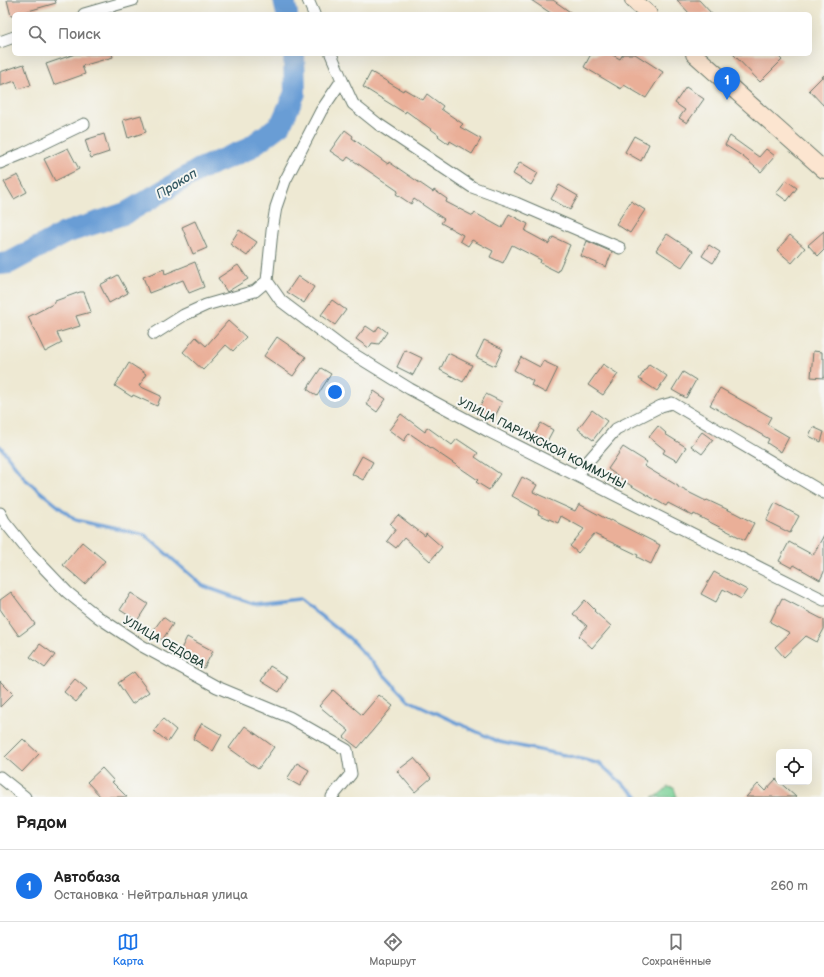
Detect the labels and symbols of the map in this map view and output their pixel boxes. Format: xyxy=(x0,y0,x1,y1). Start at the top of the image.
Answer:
pin: 1 xyxy=(714,67,740,100)
water label: Прокоп xyxy=(153,165,200,202)
your location xyxy=(325,382,345,402)
street label: УЛИЦА ПАРИЖСКОЙ КОММУНЫ xyxy=(455,394,628,493)
street label: УЛИЦА СЕДОВА xyxy=(120,613,208,672)

